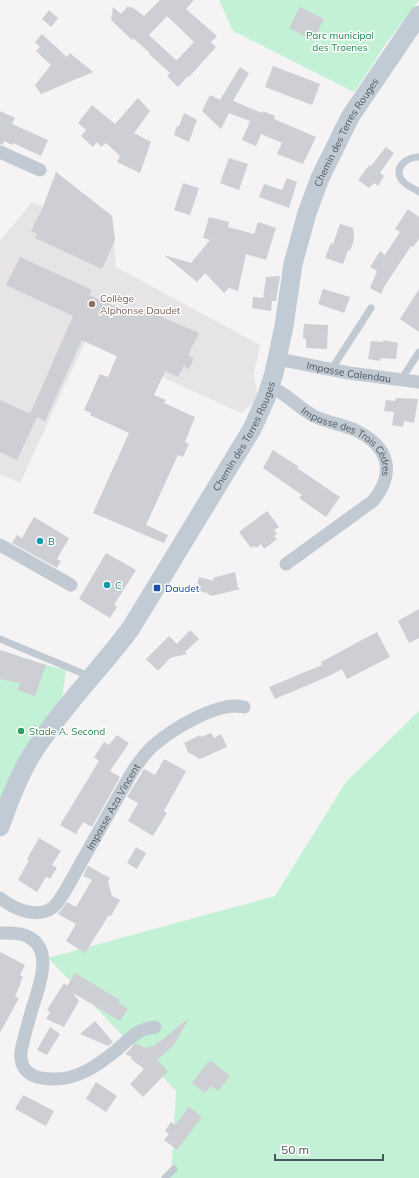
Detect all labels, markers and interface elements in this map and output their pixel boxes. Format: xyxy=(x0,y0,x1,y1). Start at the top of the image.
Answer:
park label: Parc municipal des Troenes xyxy=(306,29,374,54)
street label: Chemin des Terres Rouges xyxy=(311,75,381,188)
place label: Collège Alphonse Daudet xyxy=(100,292,181,317)
marker: Collège Alphonse Daudet xyxy=(87,299,97,309)
street label: Impasse Calendau xyxy=(305,358,392,385)
street label: Chemin des Terres Rouges xyxy=(209,380,277,493)
street label: Impasse des Trois Cèdres xyxy=(299,404,393,477)
place label: B xyxy=(48,535,55,548)
marker: B xyxy=(35,536,45,546)
place label: C xyxy=(115,579,122,592)
marker: C xyxy=(102,580,112,590)
place label: Daudet xyxy=(165,582,200,595)
marker: Daudet xyxy=(152,583,162,593)
place label: Stade A. Second xyxy=(29,725,105,738)
marker: Stade A. Second xyxy=(16,726,26,736)
street label: Impasse Aza Vincent xyxy=(83,760,143,852)
scale bar xyxy=(275,1136,383,1162)
text: 50 m xyxy=(281,1142,309,1157)

